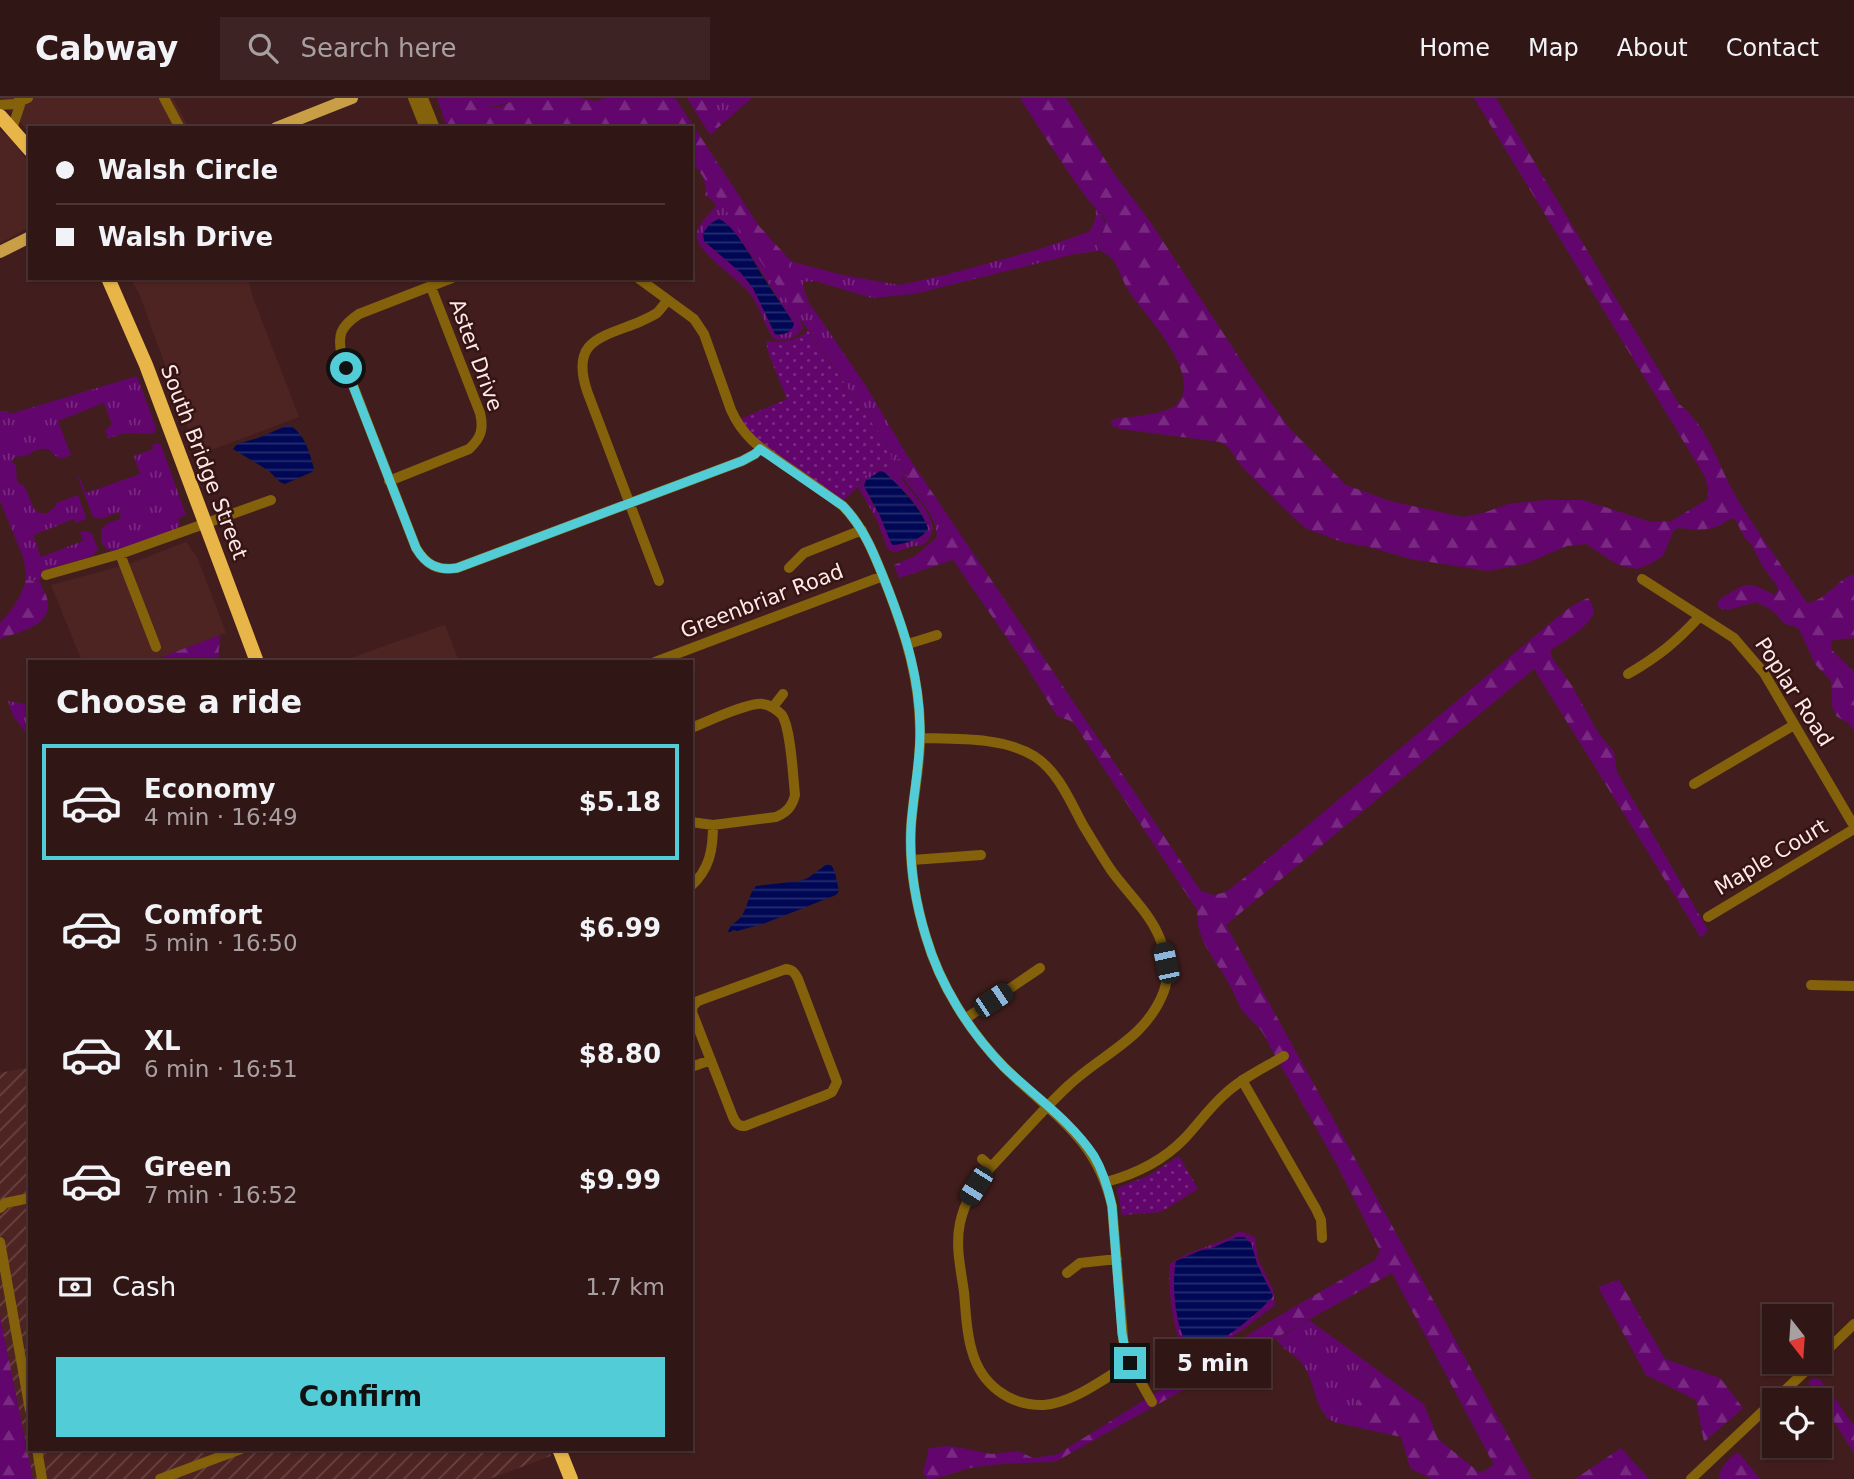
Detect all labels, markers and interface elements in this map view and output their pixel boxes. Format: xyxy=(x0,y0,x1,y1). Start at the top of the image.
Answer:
search box xyxy=(220,17,710,80)
text: Cabway xyxy=(35,29,178,68)
icon: search xyxy=(244,29,282,67)
text: Search here xyxy=(300,33,457,63)
text: Home xyxy=(1419,34,1490,62)
text: Map xyxy=(1528,34,1579,62)
text: About xyxy=(1617,34,1688,62)
text: Contact xyxy=(1726,34,1819,62)
text: Walsh Circle xyxy=(98,155,278,185)
text: Walsh Drive xyxy=(98,222,273,252)
street label: Aster Drive xyxy=(445,296,507,414)
route start xyxy=(330,352,362,384)
street label: South Bridge Street xyxy=(156,361,252,563)
street label: Greenbriar Road xyxy=(677,559,847,643)
street label: Poplar Road xyxy=(1750,633,1838,751)
text: Choose a ride xyxy=(56,683,302,721)
icon: car xyxy=(60,771,123,834)
text: Economy xyxy=(144,774,275,804)
text: $5.18 xyxy=(579,787,661,817)
text: 4 min · 16:49 xyxy=(144,804,298,830)
street label: Maple Court xyxy=(1710,814,1832,900)
icon: car xyxy=(60,897,123,960)
text: Comfort xyxy=(144,900,262,930)
text: $6.99 xyxy=(579,913,661,943)
text: 5 min · 16:50 xyxy=(144,930,298,956)
car xyxy=(1152,940,1181,986)
car xyxy=(970,980,1017,1020)
icon: car xyxy=(60,1023,123,1086)
text: XL xyxy=(144,1026,181,1056)
text: $8.80 xyxy=(579,1039,661,1069)
text: 6 min · 16:51 xyxy=(144,1056,298,1082)
icon: car xyxy=(60,1149,123,1212)
text: Green xyxy=(144,1152,232,1182)
car xyxy=(956,1163,997,1209)
text: $9.99 xyxy=(579,1165,661,1195)
text: 7 min · 16:52 xyxy=(144,1182,298,1208)
icon: cash xyxy=(56,1268,94,1306)
text: Cash xyxy=(112,1272,176,1302)
text: 1.7 km xyxy=(585,1274,665,1300)
north arrow xyxy=(1762,1304,1832,1374)
map controls xyxy=(1762,1304,1832,1458)
callout: 5 min xyxy=(1154,1338,1270,1388)
route end xyxy=(1114,1347,1146,1379)
text: 5 min xyxy=(1177,1350,1249,1376)
button: Confirm xyxy=(56,1357,665,1437)
button: locate xyxy=(1762,1388,1832,1458)

